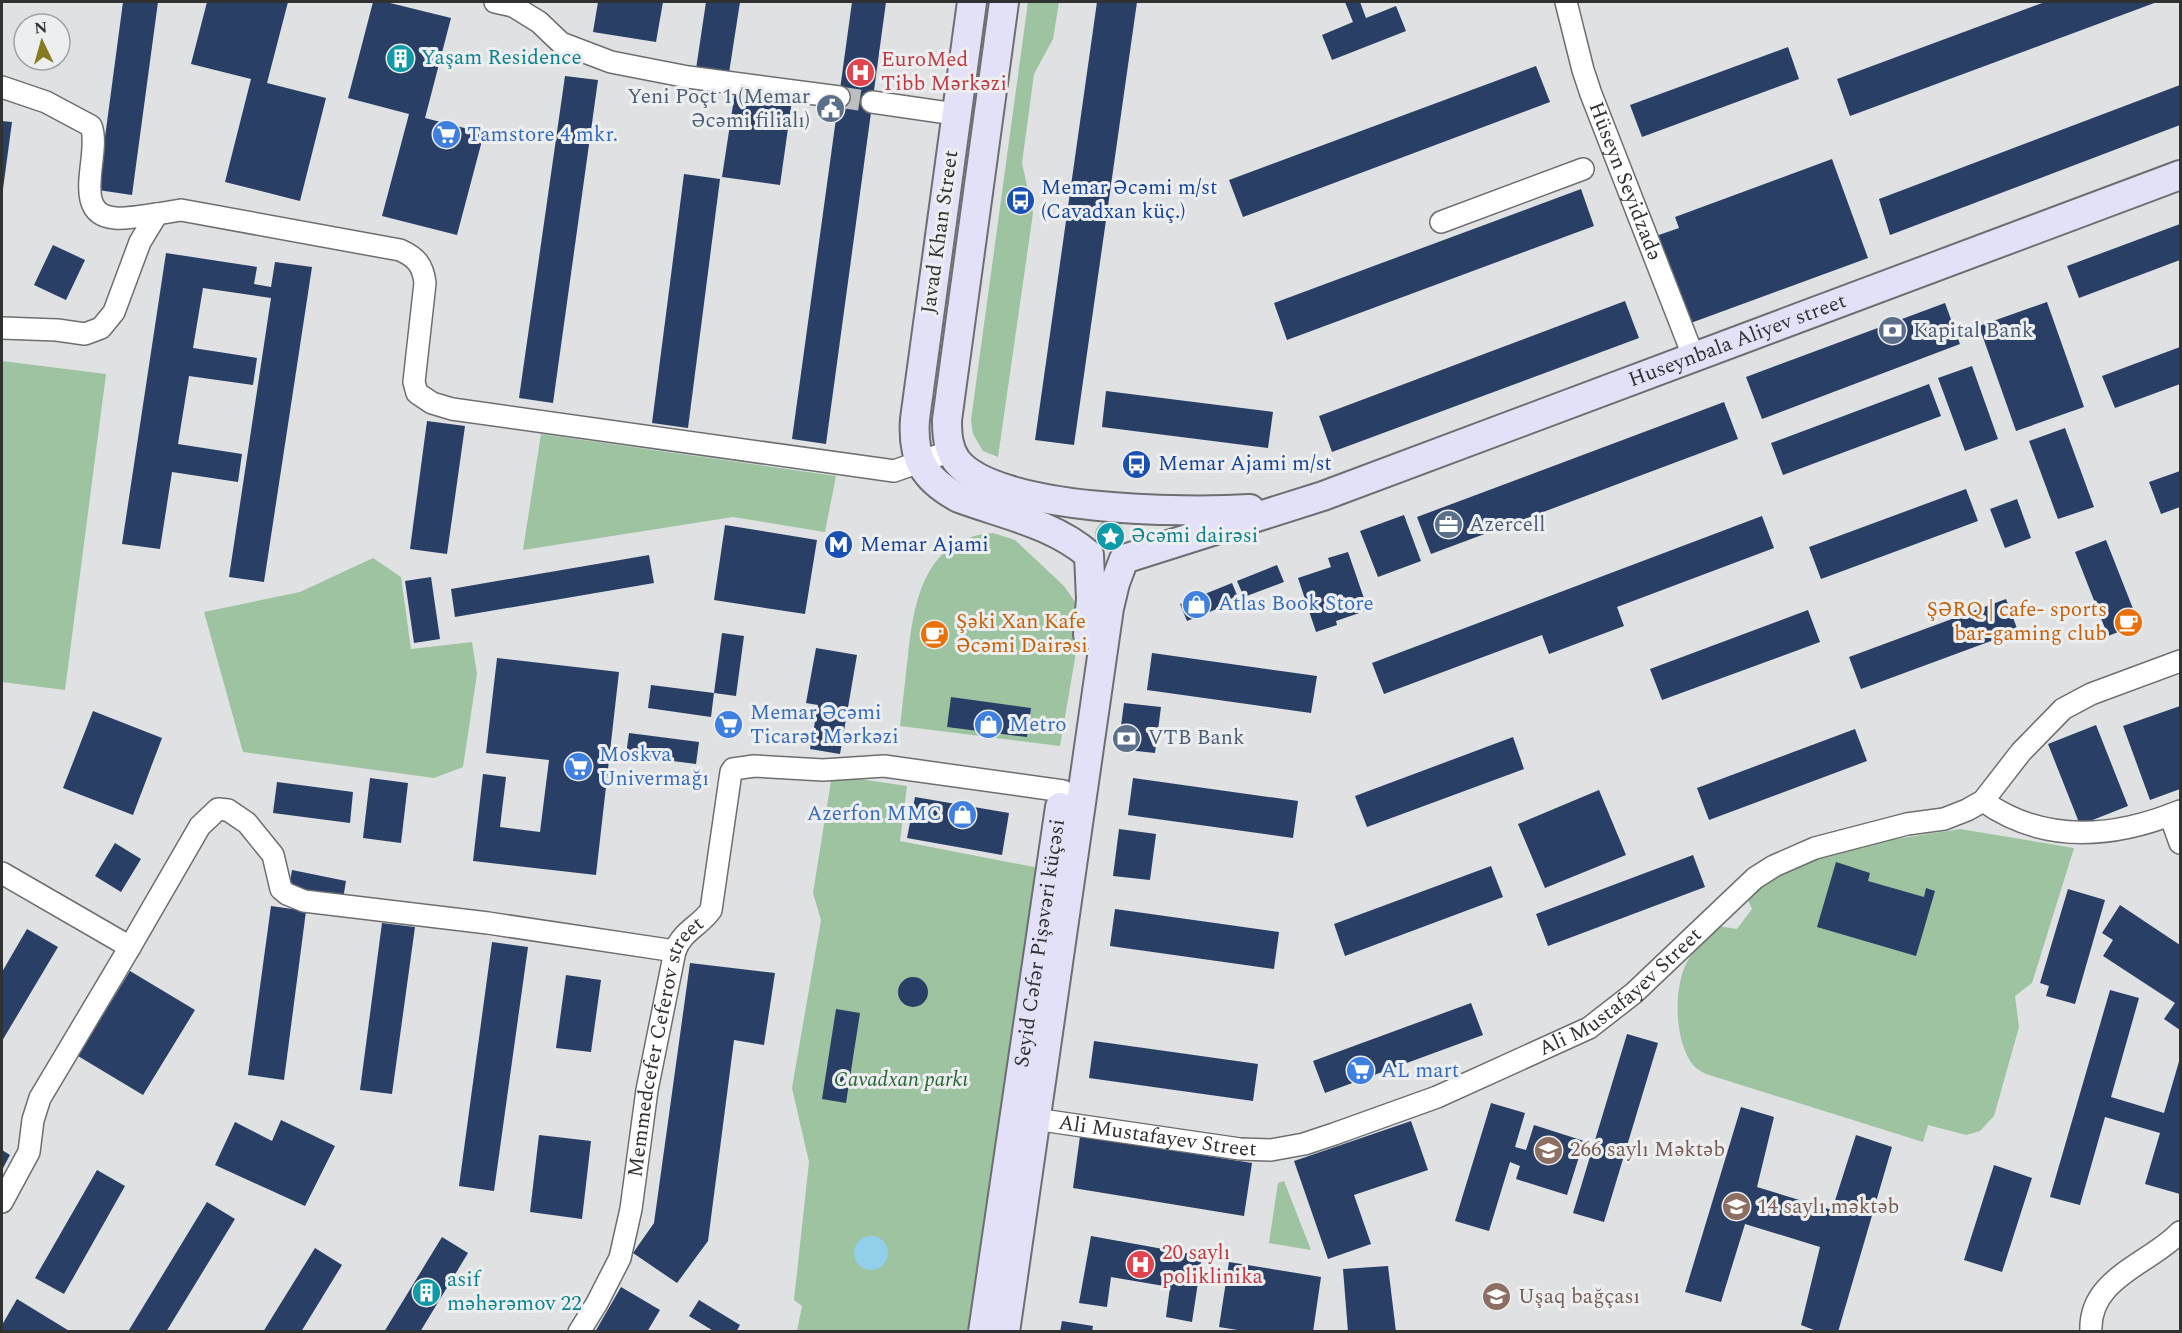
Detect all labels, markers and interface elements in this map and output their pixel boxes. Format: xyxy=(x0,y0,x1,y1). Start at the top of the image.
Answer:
north arrow xyxy=(12,12,72,72)
text: N xyxy=(33,16,48,41)
building icon: Yaşam Residence xyxy=(384,42,416,74)
place label: Yaşam Residence xyxy=(421,42,582,74)
place label: EuroMed Tibb Mərkəzi xyxy=(881,44,1007,100)
hospital icon: EuroMed Tibb Mərkəzi xyxy=(844,56,876,88)
place label: Yeni Poçt 1 (Memar Əcəmi filialı) xyxy=(627,81,810,137)
public building icon: Yeni Poçt 1 (Memar Əcəmi filialı) xyxy=(815,93,847,125)
street label: Hüseyn Seyidzadə xyxy=(1580,97,1670,265)
supermarket icon: Tamstore 4 mkr. xyxy=(430,119,462,151)
place label: Tamstore 4 mkr. xyxy=(467,119,618,151)
street label: Javad Khan Street xyxy=(913,148,967,316)
place label: Memar Əcəmi m/st (Cavadxan küç.) xyxy=(1041,172,1217,228)
bus stop icon: Memar Əcəmi m/st (Cavadxan küç.) xyxy=(1004,184,1036,216)
street label: Huseynbala Aliyev street xyxy=(1624,285,1851,396)
bank icon: Kapital Bank xyxy=(1876,315,1908,347)
place label: Kapital Bank xyxy=(1913,315,2034,347)
bus stop icon: Memar Ajami m/st xyxy=(1121,448,1153,480)
place label: Memar Ajami m/st xyxy=(1158,448,1332,480)
office icon: Azercell xyxy=(1432,509,1464,541)
place label: Azercell xyxy=(1469,509,1545,541)
place icon: Əcəmi dairəsi xyxy=(1094,520,1126,552)
place label: Əcəmi dairəsi xyxy=(1131,520,1258,552)
metro station icon: Memar Ajami xyxy=(823,529,855,561)
place label: Memar Ajami xyxy=(860,529,989,561)
shop icon: Atlas Book Store xyxy=(1181,588,1213,620)
place label: Atlas Book Store xyxy=(1218,588,1374,620)
place label: ŞƏRQ | cafe- sports bar-gaming club xyxy=(1927,594,2107,650)
place label: Şəki Xan Kafe Əcəmi Dairəsi xyxy=(956,606,1088,662)
cafe icon: ŞƏRQ | cafe- sports bar-gaming club xyxy=(2112,606,2144,638)
cafe icon: Şəki Xan Kafe Əcəmi Dairəsi xyxy=(919,618,951,650)
place label: Memar Əcəmi Ticarət Mərkəzi xyxy=(750,697,899,753)
supermarket icon: Memar Əcəmi Ticarət Mərkəzi xyxy=(713,709,745,741)
shop icon: Metro xyxy=(972,709,1004,741)
place label: Metro xyxy=(1009,709,1067,741)
bank icon: VTB Bank xyxy=(1111,722,1143,754)
place label: VTB Bank xyxy=(1148,722,1245,754)
place label: Moskva Univermağı xyxy=(599,739,709,795)
supermarket icon: Moskva Univermağı xyxy=(562,751,594,783)
place label: Azerfon MMC xyxy=(807,798,942,830)
shop icon: Azerfon MMC xyxy=(947,798,979,830)
street label: Seyid Cəfər Pişəvəri küçəsi xyxy=(1006,817,1074,1069)
street label: Memmedcefer Cefеrov street xyxy=(619,909,711,1179)
street label: Ali Mustafayev Street xyxy=(1533,920,1710,1065)
supermarket icon: AL mart xyxy=(1344,1055,1376,1087)
place label: AL mart xyxy=(1381,1055,1459,1087)
park label: Cavadxan parkı xyxy=(834,1064,968,1096)
street label: Ali Mustafayev Street xyxy=(1056,1107,1257,1166)
school or university icon: 266 saylı Məktəb xyxy=(1533,1134,1565,1166)
place label: 266 saylı Məktəb xyxy=(1570,1134,1725,1166)
school or university icon: 14 saylı məktəb xyxy=(1720,1191,1752,1223)
place label: 14 saylı məktəb xyxy=(1757,1191,1899,1223)
place label: 20 saylı poliklinika xyxy=(1162,1237,1263,1293)
hospital icon: 20 saylı poliklinika xyxy=(1125,1249,1157,1281)
place label: asif məhərəmov 22 xyxy=(447,1264,582,1320)
building icon: asif məhərəmov 22 xyxy=(410,1276,442,1308)
school or university icon: Uşaq bağçası xyxy=(1481,1281,1513,1313)
place label: Uşaq bağçası xyxy=(1518,1281,1640,1313)

